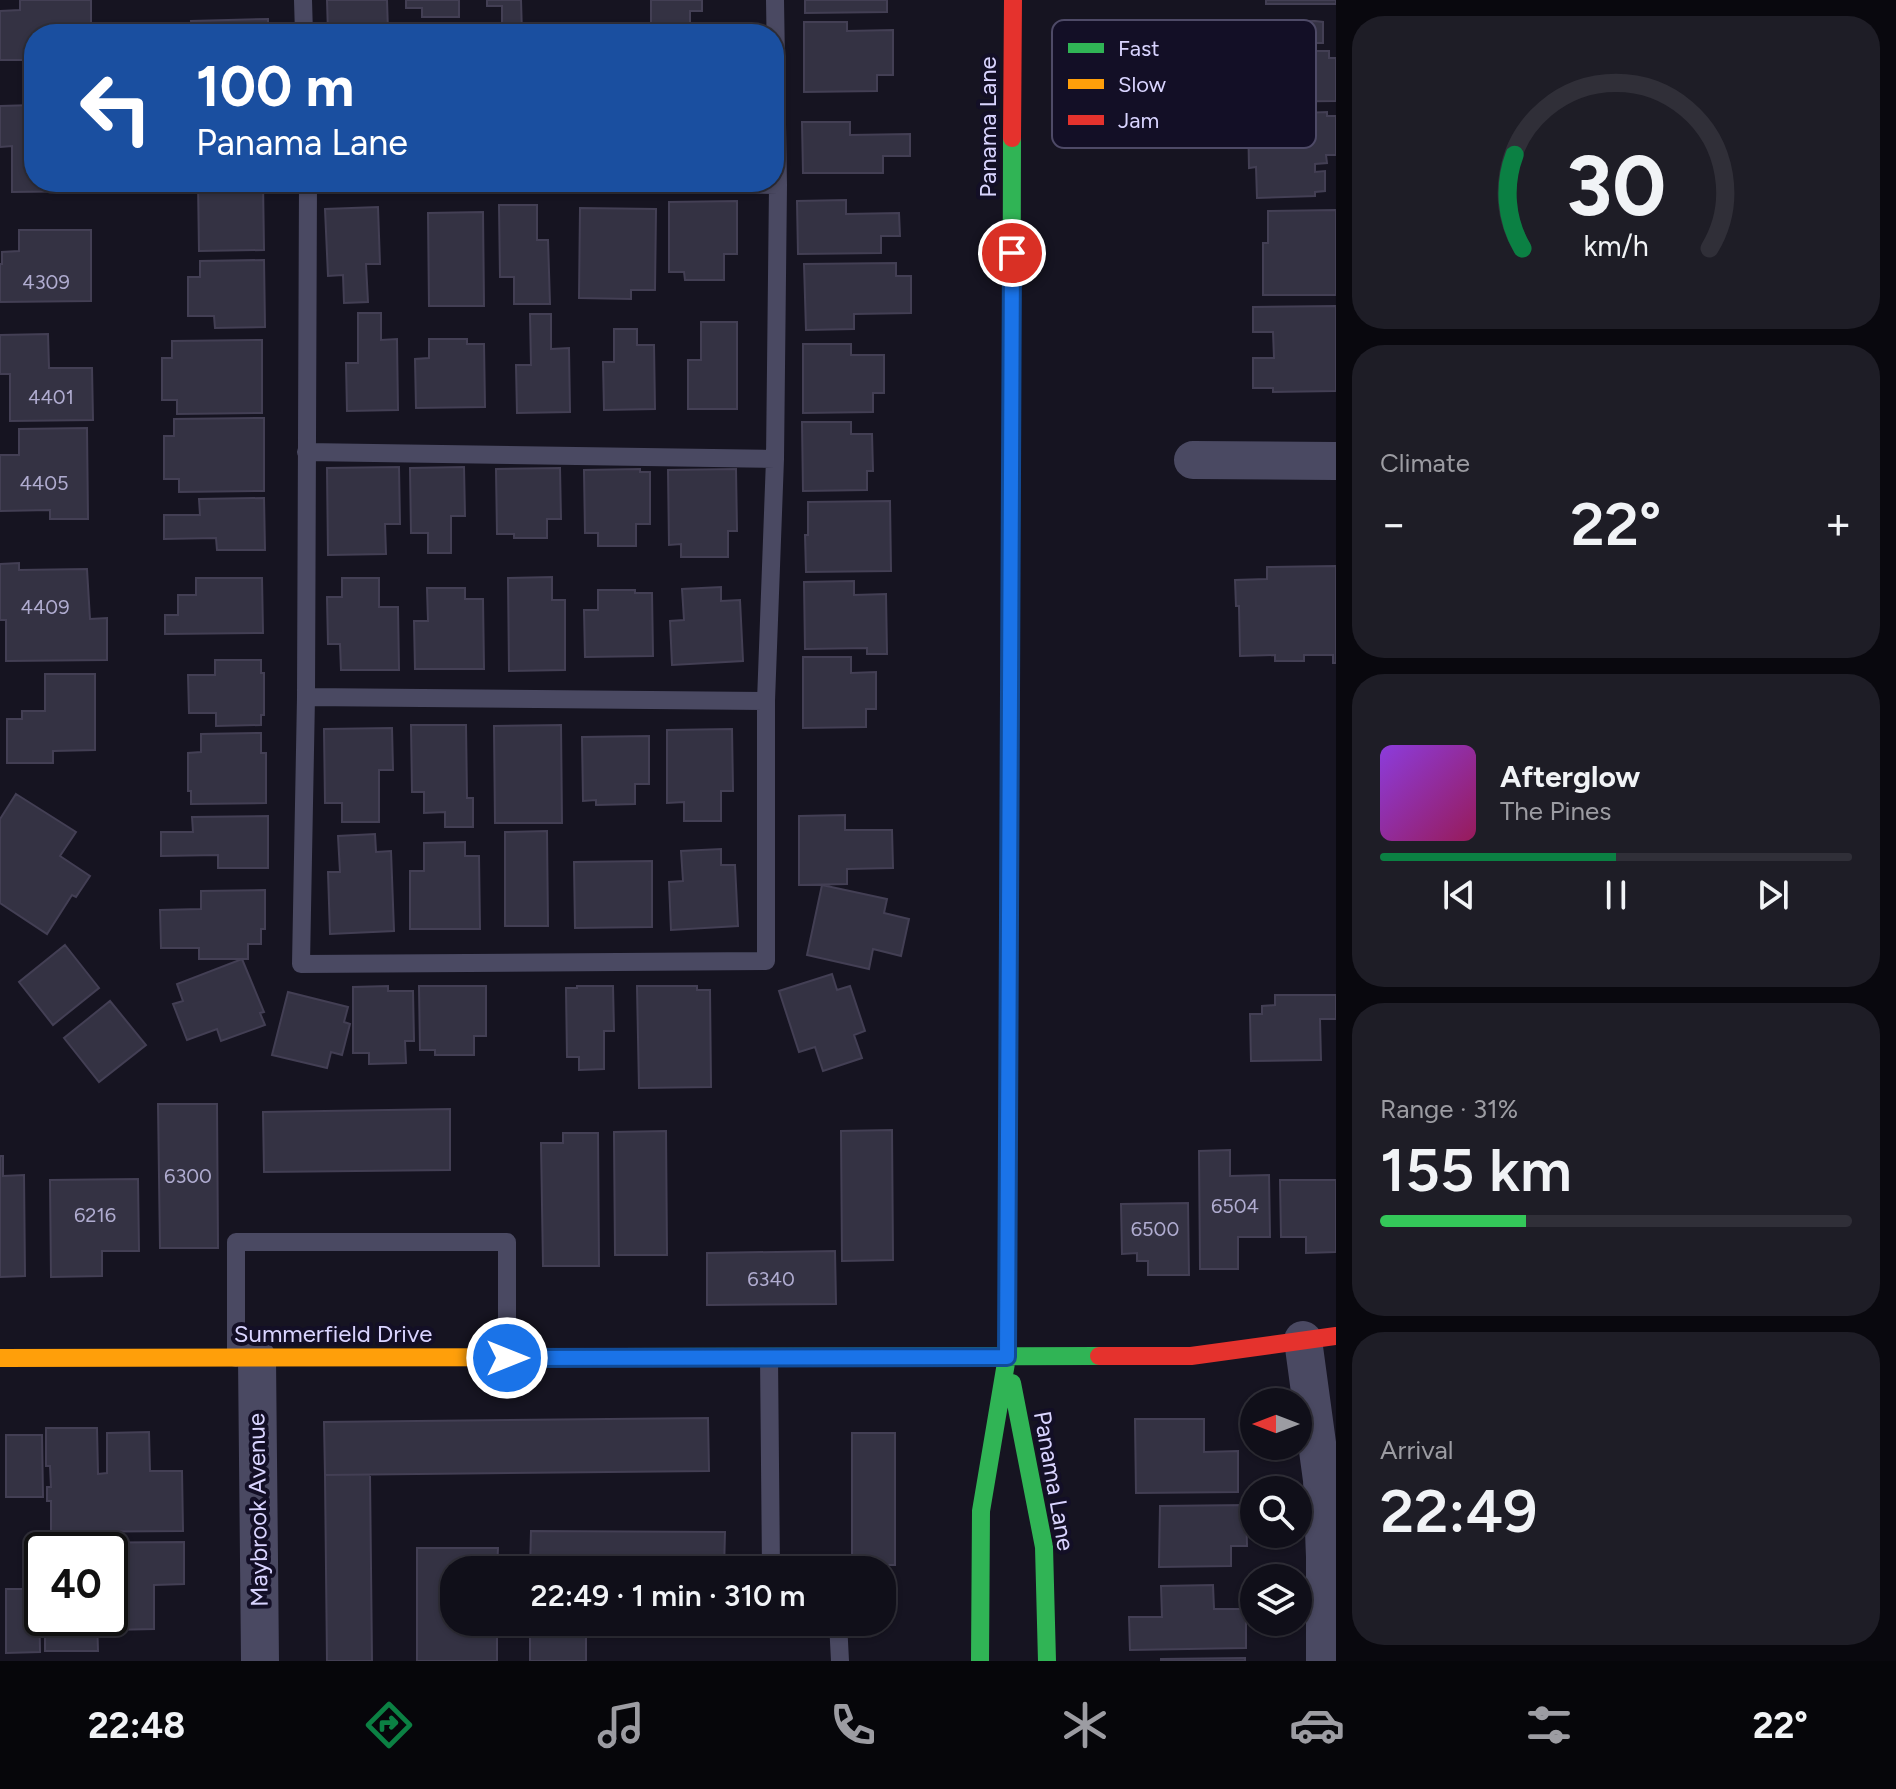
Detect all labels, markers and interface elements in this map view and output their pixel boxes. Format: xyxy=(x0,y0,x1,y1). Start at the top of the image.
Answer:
legend xyxy=(1052,20,1316,148)
text: Fast xyxy=(1118,35,1160,62)
text: 100 m xyxy=(196,53,354,120)
icon: left xyxy=(64,56,168,160)
street label: Panama Lane xyxy=(973,56,1002,198)
text: Slow xyxy=(1118,71,1167,98)
text: Jam xyxy=(1118,107,1159,134)
text: Panama Lane xyxy=(196,121,408,164)
text: 30 xyxy=(1566,135,1666,235)
pin xyxy=(978,219,1046,287)
text: km/h xyxy=(1583,229,1649,263)
icon: arrive xyxy=(990,231,1034,275)
house number: 4309 xyxy=(22,270,70,294)
house number: 4401 xyxy=(28,385,74,409)
text: Climate xyxy=(1380,447,1470,479)
house number: 4405 xyxy=(19,471,69,495)
text: 22° xyxy=(1571,488,1661,560)
text: − xyxy=(1380,497,1407,550)
text: + xyxy=(1825,497,1852,550)
house number: 4409 xyxy=(21,595,69,619)
text: Afterglow xyxy=(1500,758,1640,795)
text: The Pines xyxy=(1500,795,1611,827)
icon: previous xyxy=(1437,873,1481,917)
icon: pause xyxy=(1594,873,1638,917)
icon: next xyxy=(1751,873,1795,917)
text: Range · 31% xyxy=(1380,1093,1518,1125)
text: 155 km xyxy=(1380,1134,1572,1206)
house number: 6300 xyxy=(164,1164,212,1188)
house number: 6504 xyxy=(1211,1194,1259,1218)
house number: 6216 xyxy=(74,1203,116,1227)
house number: 6500 xyxy=(1131,1217,1179,1241)
house number: 6340 xyxy=(747,1267,795,1291)
position arrow xyxy=(465,1316,549,1400)
street label: Summerfield Drive xyxy=(234,1319,432,1348)
north arrow xyxy=(1240,1388,1312,1460)
map controls xyxy=(1240,1388,1312,1636)
street label: Panama Lane xyxy=(1028,1409,1081,1553)
street label: Maybrook Avenue xyxy=(241,1413,274,1607)
text: Arrival xyxy=(1380,1434,1453,1466)
text: 22:49 xyxy=(1380,1475,1538,1547)
button: search xyxy=(1240,1476,1312,1548)
speed limit sign: 40 xyxy=(24,1532,128,1636)
button: layers xyxy=(1240,1564,1312,1636)
text: 22:49 · 1 min · 310 m xyxy=(531,1577,805,1614)
icon: directions xyxy=(361,1697,417,1753)
icon: music xyxy=(593,1697,649,1753)
icon: phone xyxy=(825,1697,881,1753)
icon: climate xyxy=(1057,1697,1113,1753)
icon: car xyxy=(1289,1697,1345,1753)
icon: filters xyxy=(1521,1697,1577,1753)
text: 22:48 xyxy=(88,1704,185,1747)
text: 22° xyxy=(1753,1704,1808,1747)

